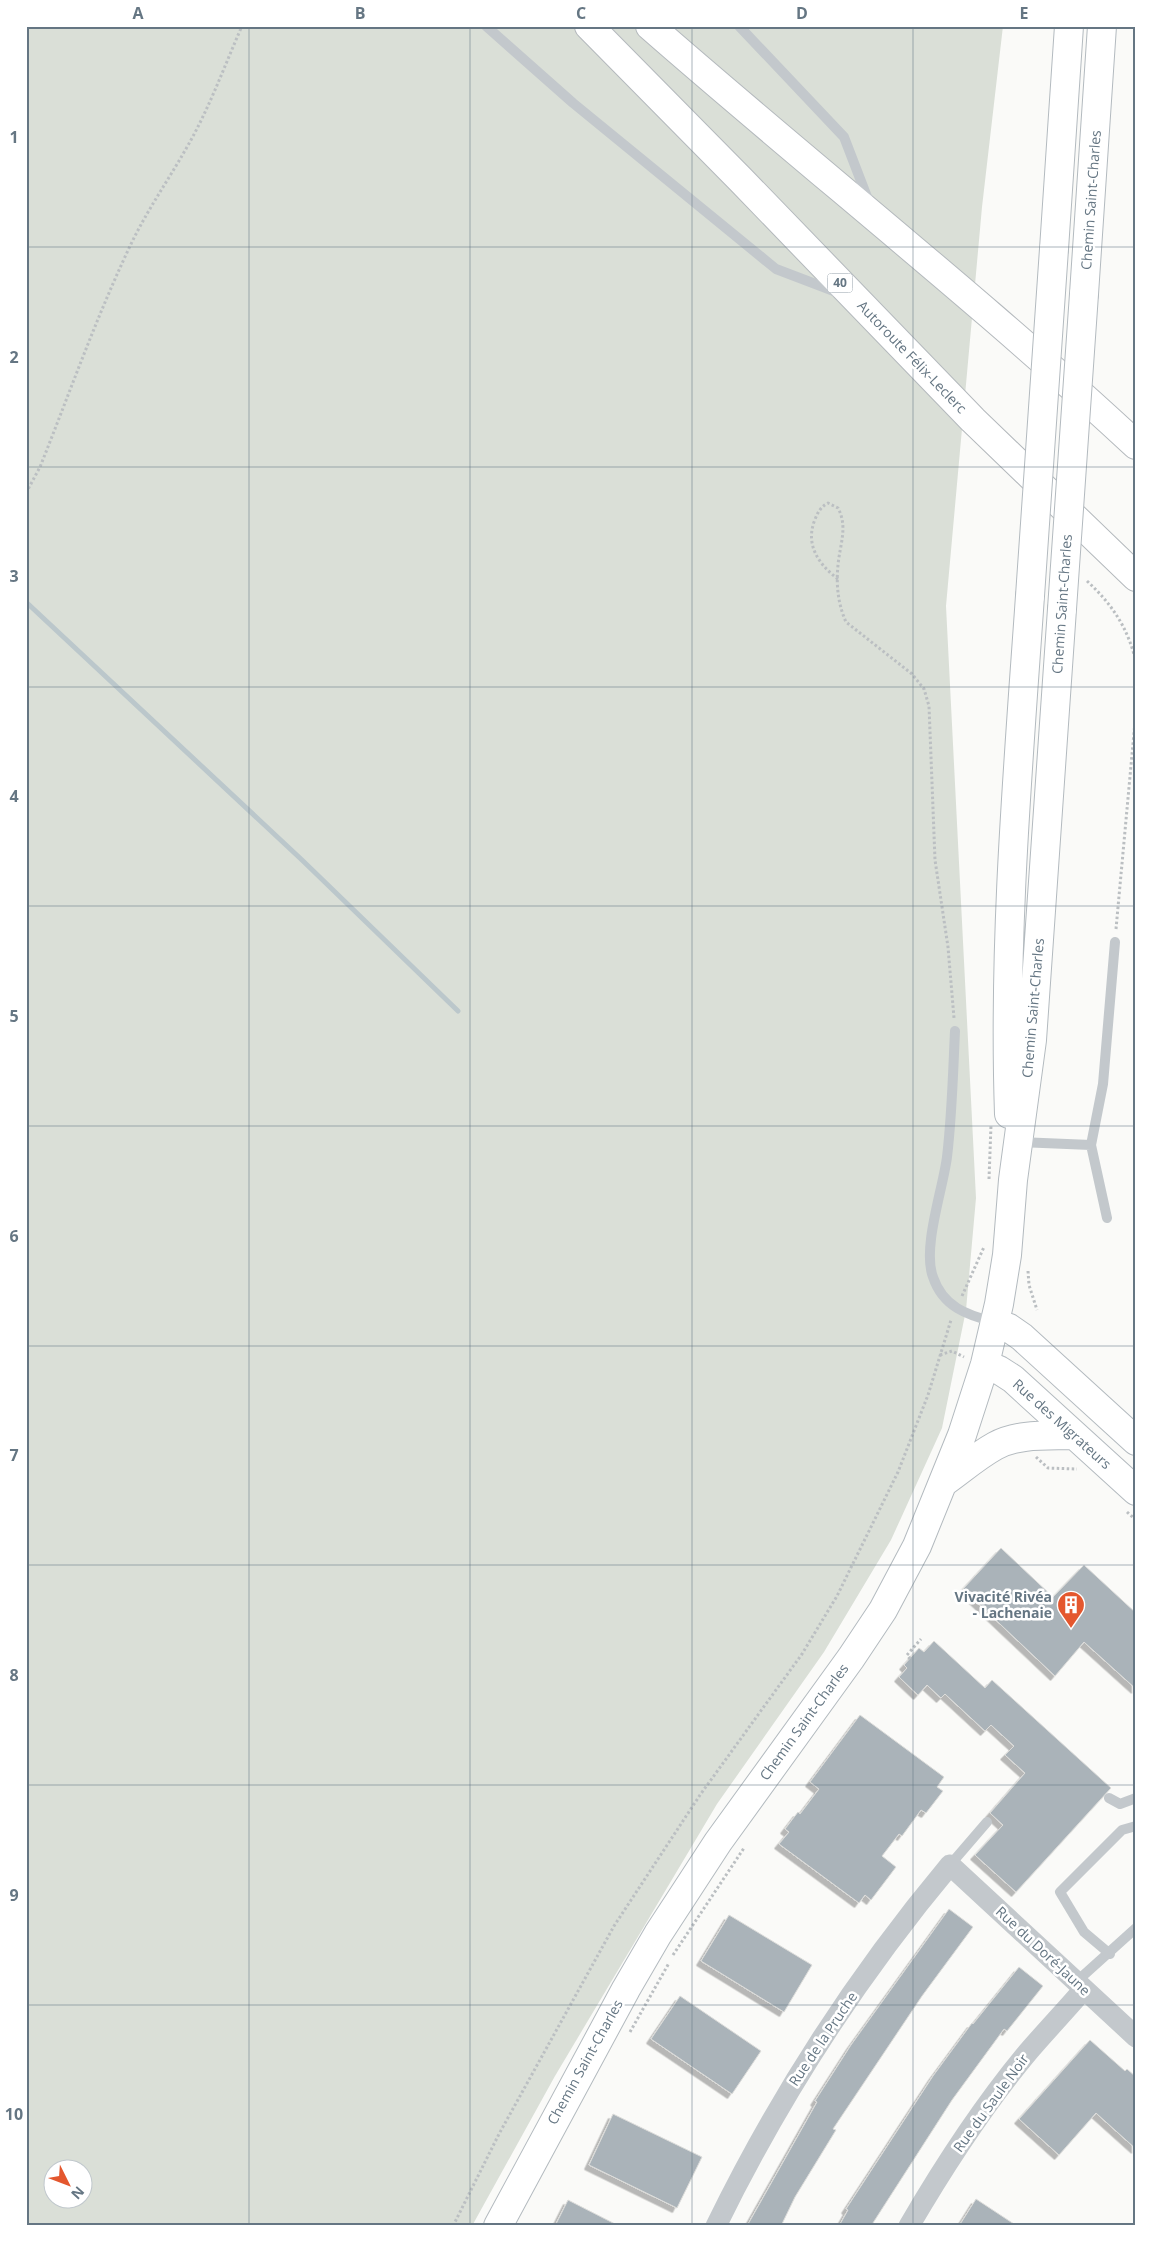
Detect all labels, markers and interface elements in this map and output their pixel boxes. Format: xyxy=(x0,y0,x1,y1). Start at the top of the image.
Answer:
text: A xyxy=(132,2,144,24)
text: B xyxy=(355,2,365,24)
text: C xyxy=(576,2,586,24)
text: D xyxy=(796,2,808,24)
text: E xyxy=(1020,2,1029,24)
text: 1 xyxy=(9,126,19,148)
street label: Chemin Saint-Charles xyxy=(1076,129,1105,270)
road number: 40 xyxy=(828,274,852,292)
street label: Autoroute Félix-Leclerc xyxy=(854,296,971,417)
text: 2 xyxy=(9,346,19,368)
street label: Chemin Saint-Charles xyxy=(1047,533,1076,674)
text: 3 xyxy=(9,565,19,587)
text: 4 xyxy=(9,785,19,807)
street label: Chemin Saint-Charles xyxy=(1017,937,1048,1079)
text: 5 xyxy=(9,1005,19,1027)
text: 6 xyxy=(9,1225,19,1247)
street label: Rue des Migrateurs xyxy=(1009,1374,1116,1473)
text: 7 xyxy=(9,1444,19,1466)
place label: Vivacité Rivéa - Lachenaie xyxy=(955,1587,1052,1622)
building icon: Vivacité Rivéa - Lachenaie xyxy=(1056,1590,1086,1629)
street label: Chemin Saint-Charles xyxy=(755,1659,853,1784)
text: 8 xyxy=(9,1664,19,1686)
text: 9 xyxy=(9,1884,19,1906)
street label: Rue du Doré-Jaune xyxy=(992,1902,1095,2000)
street label: Rue de la Pruche xyxy=(784,1988,861,2089)
street label: Chemin Saint-Charles xyxy=(542,1996,627,2128)
street label: Rue du Saule Noir xyxy=(949,2050,1033,2156)
text: 10 xyxy=(5,2103,23,2125)
north arrow xyxy=(42,2160,92,2210)
text: N xyxy=(67,2182,89,2204)

